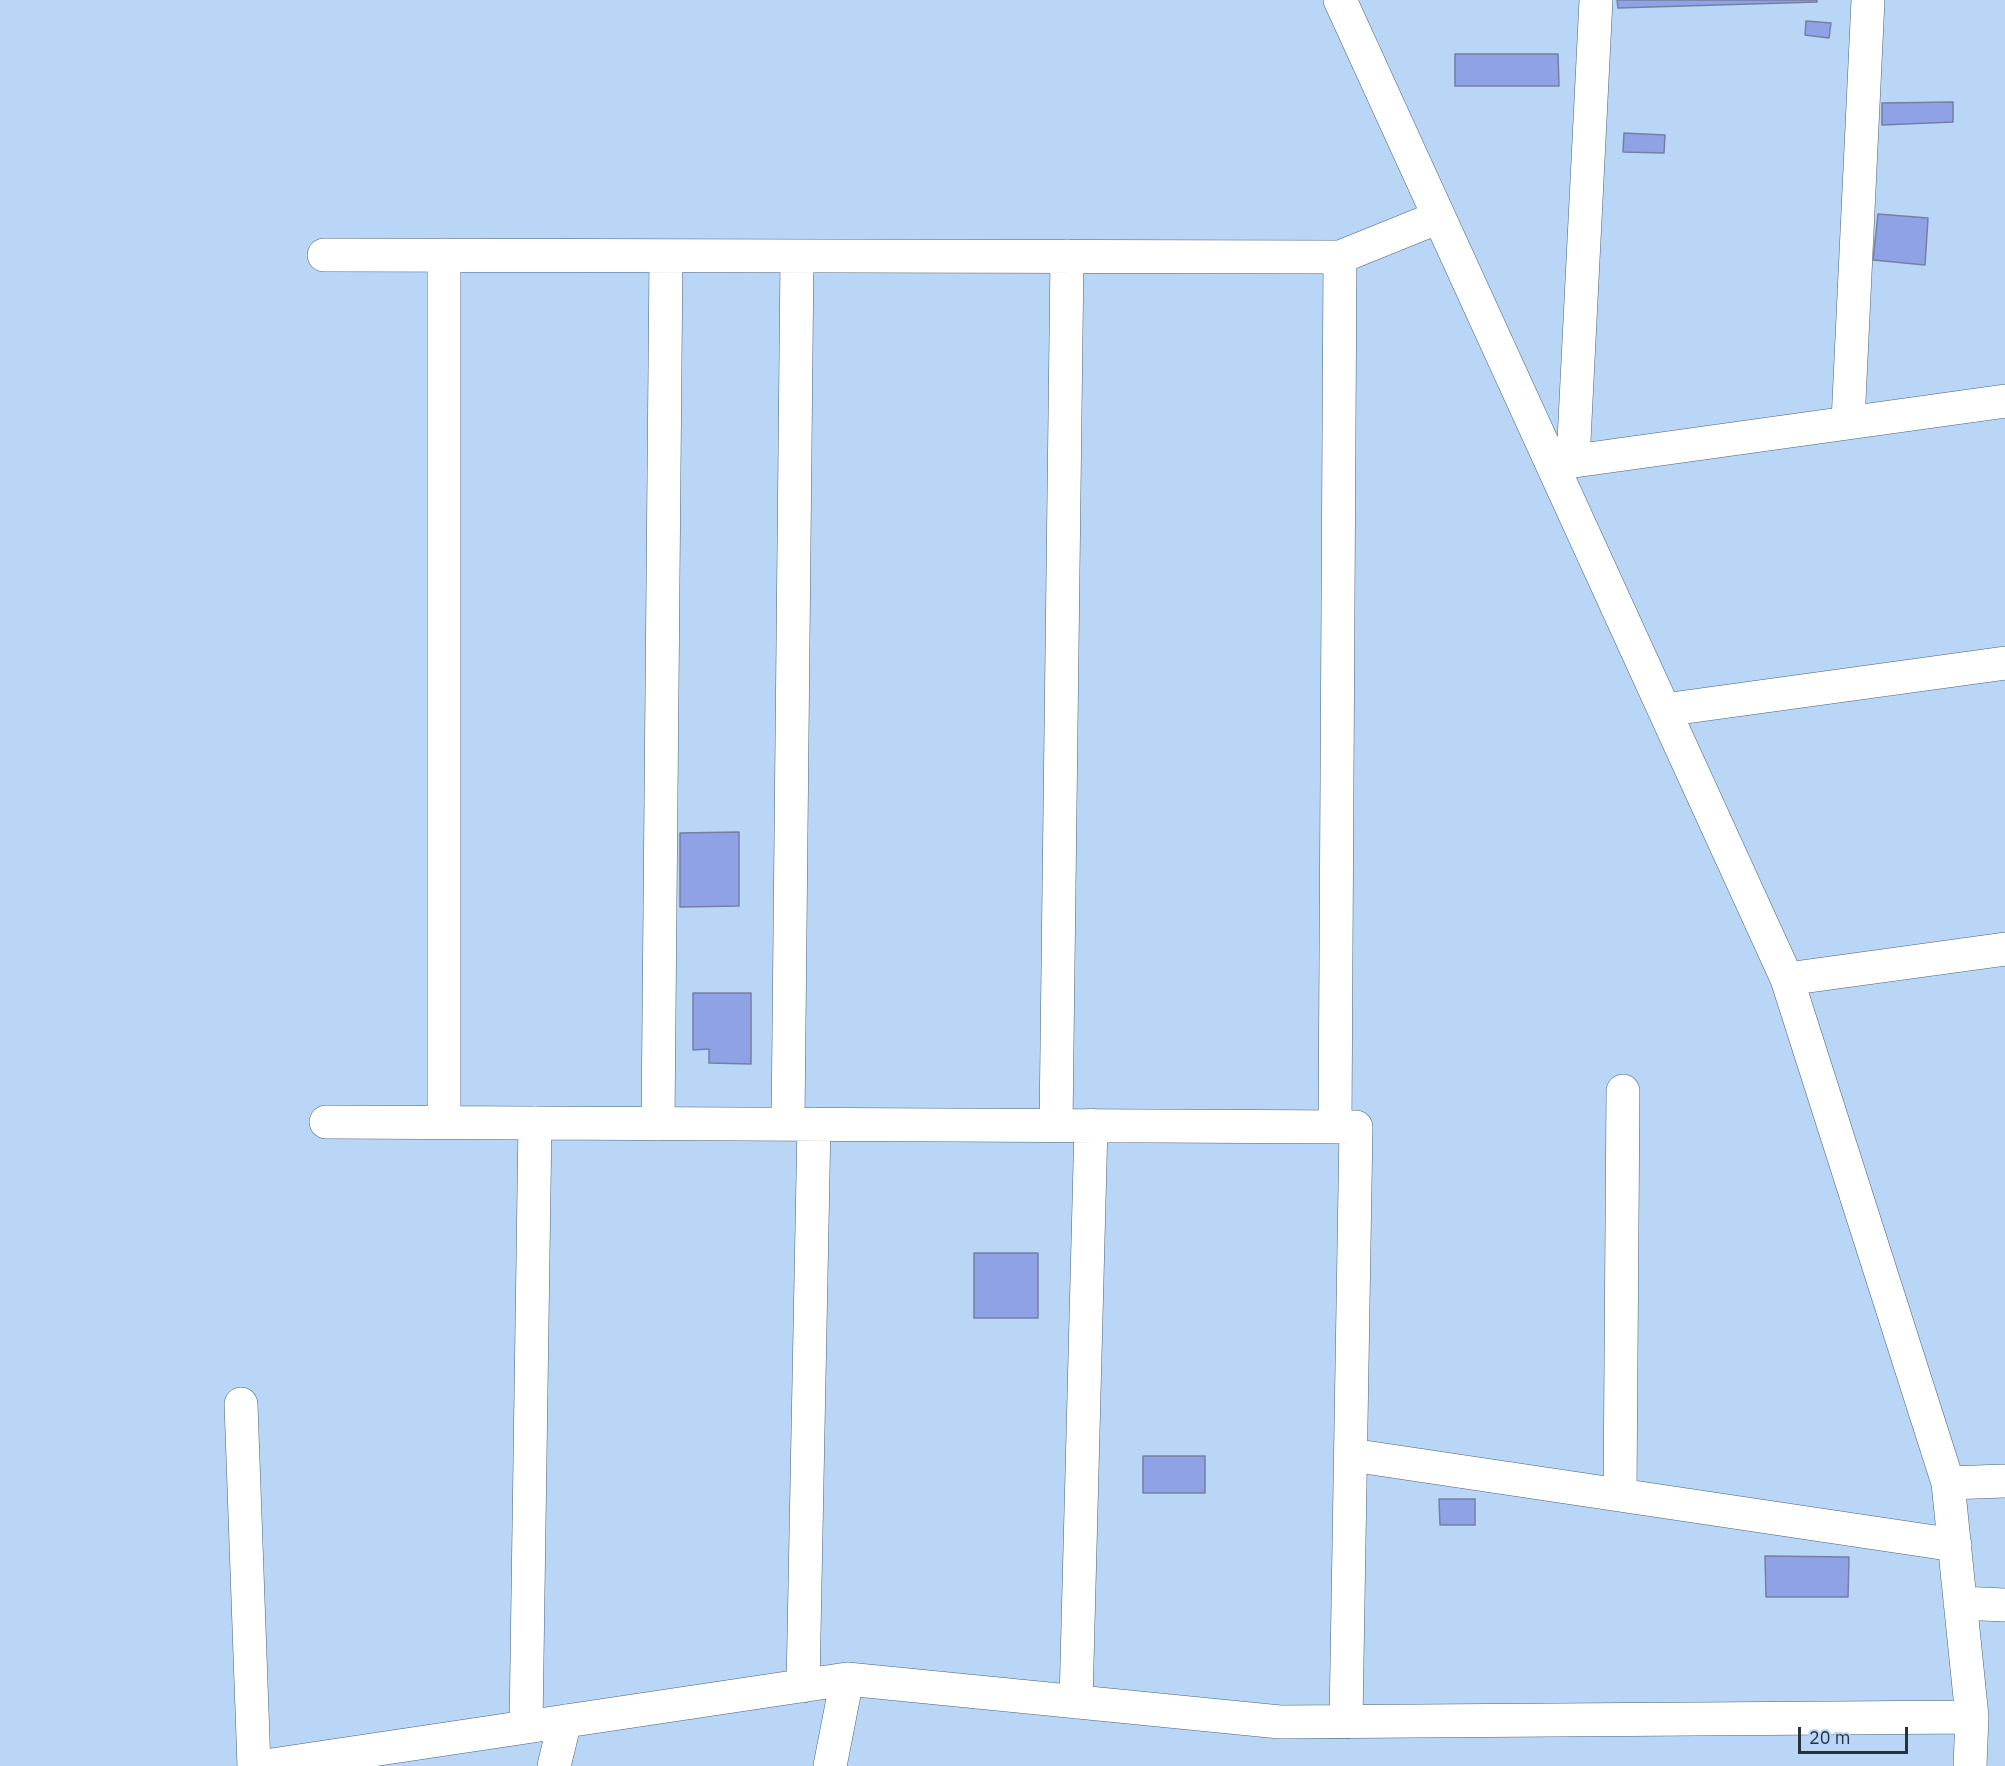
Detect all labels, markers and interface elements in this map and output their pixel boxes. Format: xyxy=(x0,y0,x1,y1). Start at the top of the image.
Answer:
scale bar xyxy=(1801,1715,1910,1753)
text: 20 m xyxy=(1809,1726,1851,1749)

